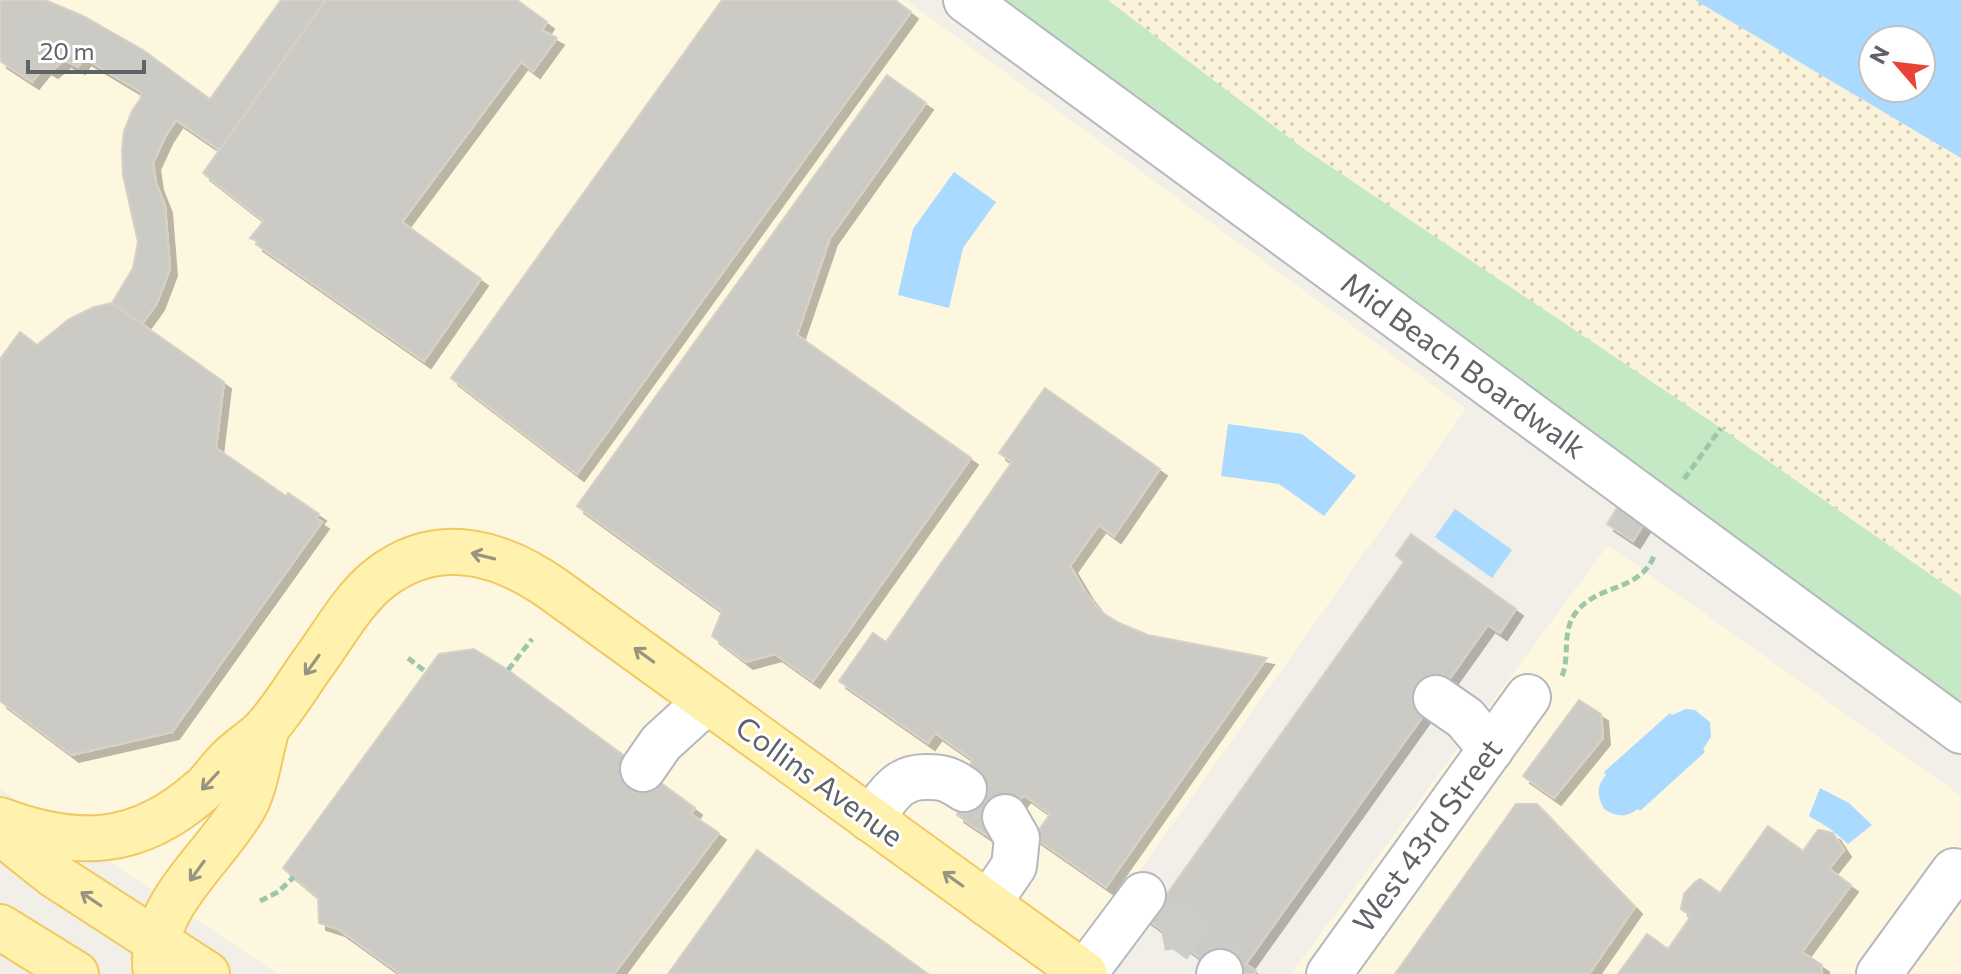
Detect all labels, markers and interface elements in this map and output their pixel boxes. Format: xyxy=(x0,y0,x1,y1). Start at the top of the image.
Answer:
scale bar xyxy=(28,24,144,74)
north arrow xyxy=(1857,24,1937,104)
text: 20 m xyxy=(40,36,94,65)
text: N xyxy=(1863,41,1895,68)
street label: Mid Beach Boardwalk xyxy=(1335,263,1594,465)
one-way arrow xyxy=(471,548,497,563)
one-way arrow xyxy=(634,647,655,664)
one-way arrow xyxy=(304,654,321,675)
street label: Collins Avenue xyxy=(729,707,911,853)
street label: West 43rd Street xyxy=(1343,730,1509,939)
one-way arrow xyxy=(202,771,220,791)
one-way arrow xyxy=(189,860,205,882)
one-way arrow xyxy=(943,871,965,887)
one-way arrow xyxy=(80,891,102,907)

